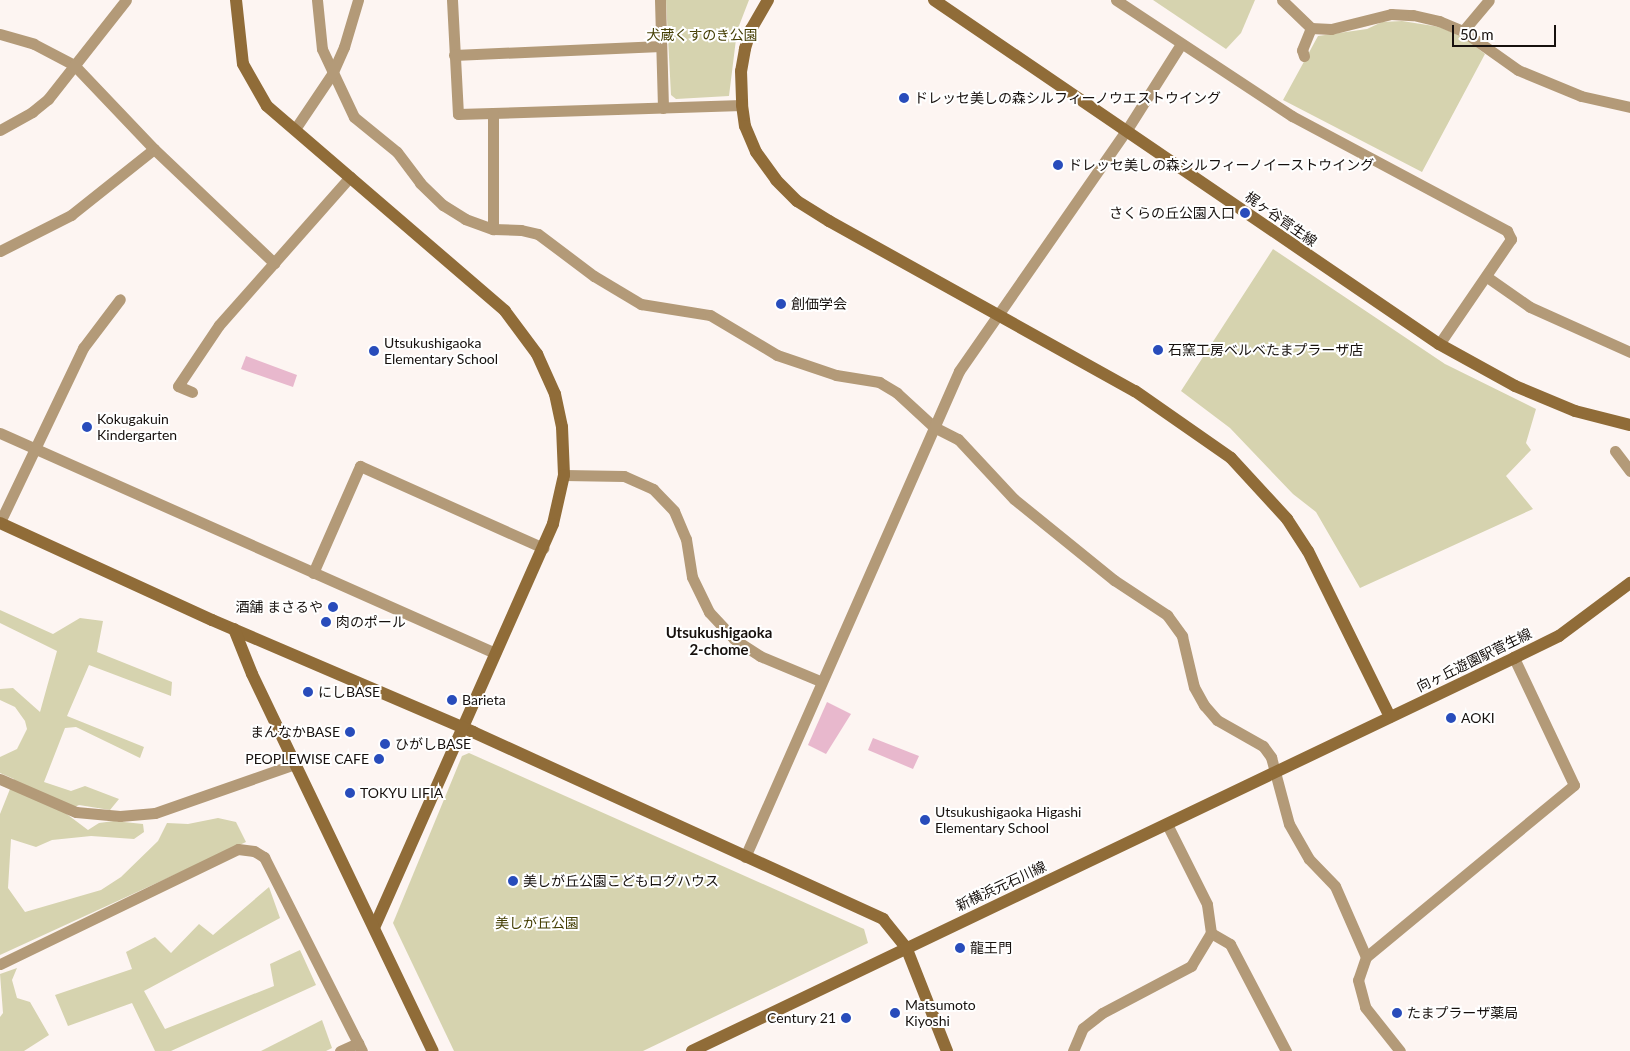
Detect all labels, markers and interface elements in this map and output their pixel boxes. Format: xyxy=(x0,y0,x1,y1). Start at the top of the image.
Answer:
scale bar xyxy=(1455,15,1559,47)
text: 50 m xyxy=(1460,25,1494,43)
park label: 犬蔵くすのき公園 xyxy=(646,27,758,43)
place label: ドレッセ美しの森シルフィーノウエストウイング xyxy=(914,90,1222,106)
marker: ドレッセ美しの森シルフィーノウエストウイング xyxy=(898,92,910,104)
place label: ドレッセ美しの森シルフィーノイーストウイング xyxy=(1068,157,1376,173)
marker: ドレッセ美しの森シルフィーノイーストウイング xyxy=(1052,159,1064,171)
street label: 梶ヶ谷菅生線 xyxy=(1242,188,1320,250)
place label: さくらの丘公園入口 xyxy=(1109,205,1235,221)
marker: さくらの丘公園入口 xyxy=(1239,207,1251,219)
place label: 創価学会 xyxy=(791,296,847,312)
marker: 創価学会 xyxy=(775,298,787,310)
place label: Utsukushigaoka Elementary School xyxy=(384,335,498,368)
place label: 石窯工房ベルベたまプラーザ店 xyxy=(1168,342,1364,358)
marker: 石窯工房ベルベたまプラーザ店 xyxy=(1152,344,1164,356)
marker: Utsukushigaoka Elementary School xyxy=(368,345,380,357)
place label: Kokugakuin Kindergarten xyxy=(97,411,177,444)
marker: Kokugakuin Kindergarten xyxy=(81,421,93,433)
place label: 酒舗 まさるや xyxy=(235,599,323,615)
marker: 酒舗 まさるや xyxy=(327,601,339,613)
place label: 肉のポール xyxy=(336,614,406,630)
marker: 肉のポール xyxy=(320,616,332,628)
district label: Utsukushigaoka 2-chome xyxy=(666,623,772,658)
street label: 向ヶ丘遊園駅菅生線 xyxy=(1414,625,1534,695)
place label: にしBASE xyxy=(318,684,380,700)
marker: にしBASE xyxy=(302,686,314,698)
place label: Barieta xyxy=(462,692,506,708)
marker: Barieta xyxy=(446,694,458,706)
place label: AOKI xyxy=(1461,710,1495,726)
marker: AOKI xyxy=(1445,712,1457,724)
place label: まんなかBASE xyxy=(250,724,340,740)
marker: まんなかBASE xyxy=(344,726,356,738)
place label: ひがしBASE xyxy=(395,736,471,752)
marker: ひがしBASE xyxy=(379,738,391,750)
place label: PEOPLEWISE CAFE xyxy=(245,751,369,767)
marker: PEOPLEWISE CAFE xyxy=(373,753,385,765)
place label: TOKYU LIFIA xyxy=(360,785,443,801)
marker: TOKYU LIFIA xyxy=(344,787,356,799)
place label: Utsukushigaoka Higashi Elementary School xyxy=(935,804,1081,836)
marker: Utsukushigaoka Higashi Elementary School xyxy=(919,814,931,826)
street label: 新横浜元石川線 xyxy=(953,858,1049,914)
place label: 美しが丘公園こどもログハウス xyxy=(523,873,719,889)
marker: 美しが丘公園こどもログハウス xyxy=(507,875,519,887)
park label: 美しが丘公園 xyxy=(495,915,579,931)
place label: 龍王門 xyxy=(970,940,1012,956)
marker: 龍王門 xyxy=(954,942,966,954)
place label: Matsumoto Kiyoshi xyxy=(905,997,976,1030)
place label: たまプラーザ薬局 xyxy=(1407,1005,1519,1021)
marker: Matsumoto Kiyoshi xyxy=(889,1007,901,1019)
marker: たまプラーザ薬局 xyxy=(1391,1007,1403,1019)
place label: Century 21 xyxy=(767,1010,836,1026)
marker: Century 21 xyxy=(840,1012,852,1024)

